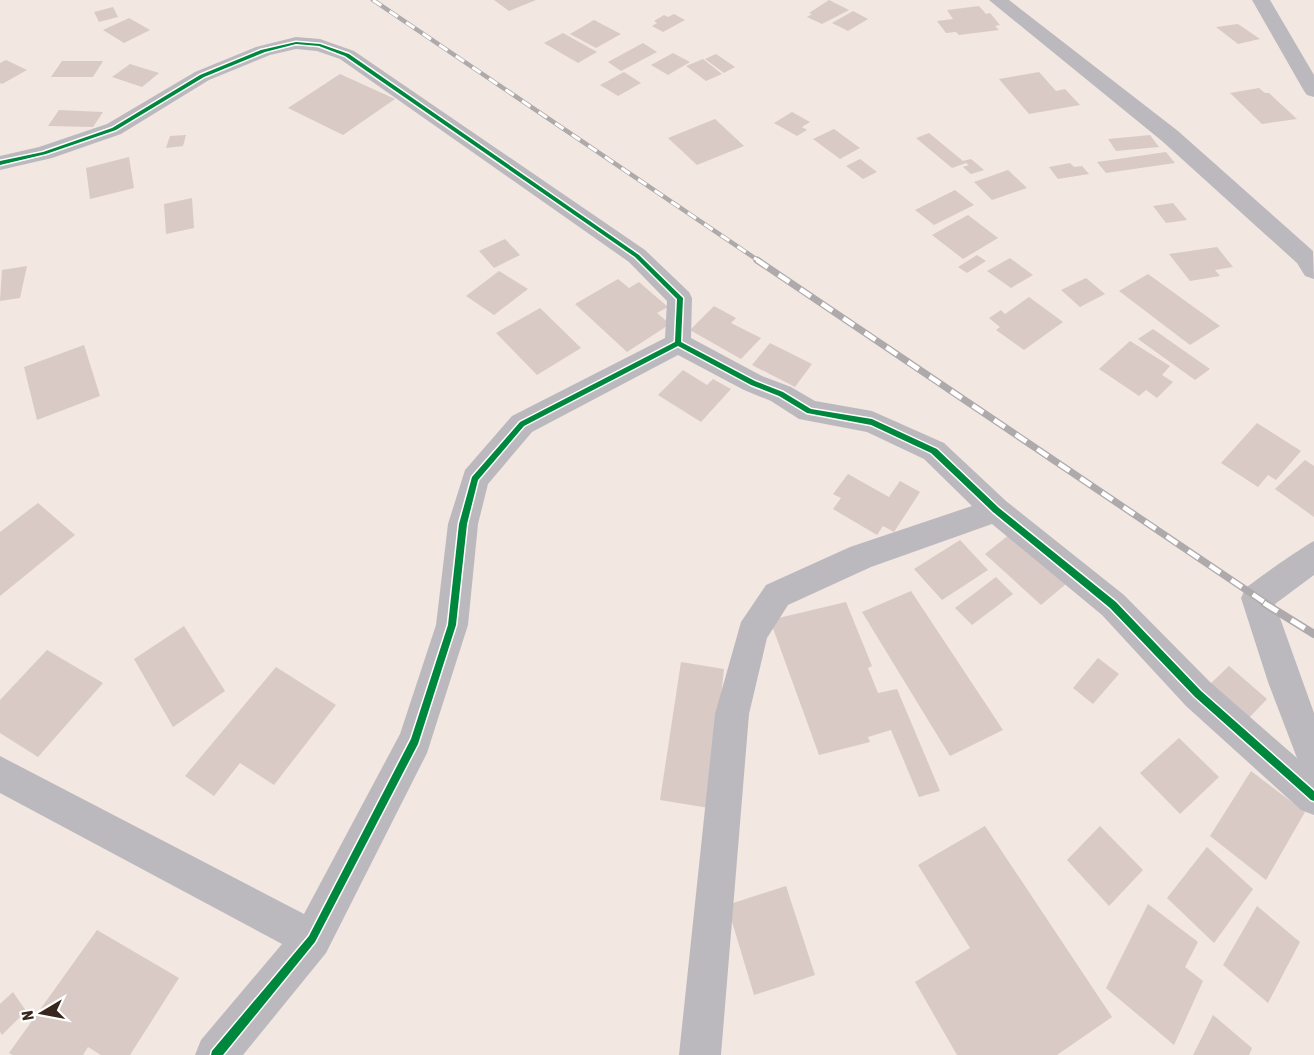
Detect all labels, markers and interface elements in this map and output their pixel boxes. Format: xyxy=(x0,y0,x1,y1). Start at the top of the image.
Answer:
north arrow xyxy=(12,983,72,1043)
text: N xyxy=(18,1009,37,1022)

